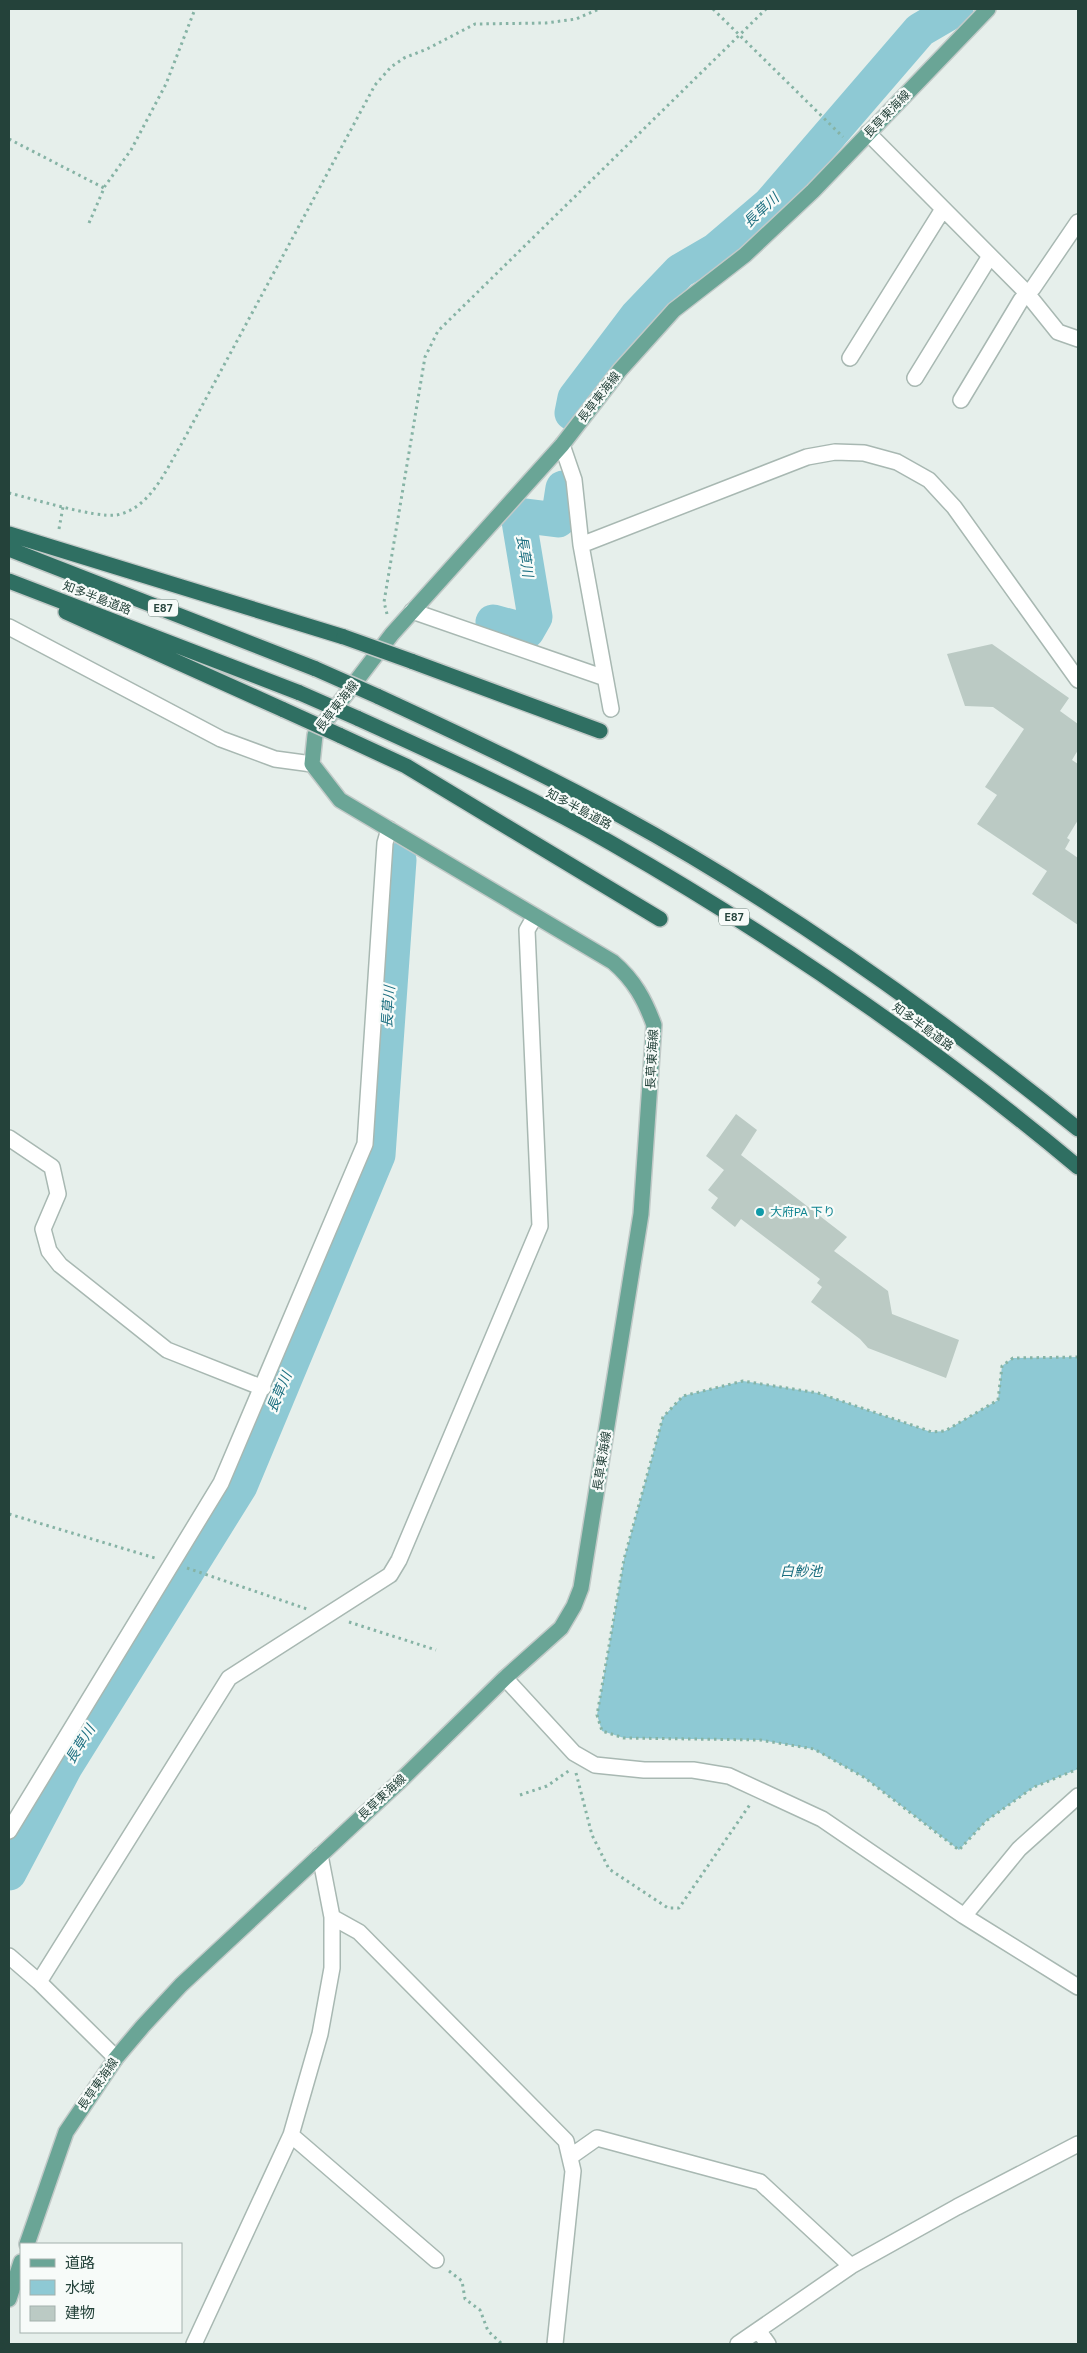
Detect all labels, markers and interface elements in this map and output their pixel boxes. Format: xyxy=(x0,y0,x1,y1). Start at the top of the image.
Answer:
street label: 長草東海線 xyxy=(860,87,914,141)
water label: 長草川 xyxy=(740,188,784,231)
street label: 長草東海線 xyxy=(574,368,624,426)
water label: 長草川 xyxy=(513,534,537,580)
street label: 知多半島道路 xyxy=(61,578,133,618)
road number: E87 xyxy=(148,600,178,616)
street label: 長草東海線 xyxy=(312,677,362,735)
street label: 知多半島道路 xyxy=(543,785,615,833)
road number: E87 xyxy=(719,909,749,926)
water label: 長草川 xyxy=(378,983,399,1029)
street label: 知多半島道路 xyxy=(889,999,957,1055)
street label: 長草東海線 xyxy=(642,1029,662,1089)
place label: 大府PA 下り xyxy=(770,1204,835,1220)
marker: 大府PA 下り xyxy=(754,1206,766,1218)
water label: 長草川 xyxy=(263,1367,296,1415)
street label: 長草東海線 xyxy=(589,1430,615,1492)
water label: 白魦池 xyxy=(780,1562,824,1580)
water label: 長草川 xyxy=(61,1720,100,1767)
street label: 長草東海線 xyxy=(355,1771,409,1823)
street label: 長草東海線 xyxy=(74,2055,122,2113)
legend xyxy=(20,2243,182,2333)
text: 道路 xyxy=(65,2253,95,2273)
text: 水域 xyxy=(65,2278,95,2298)
text: 建物 xyxy=(65,2303,95,2323)

